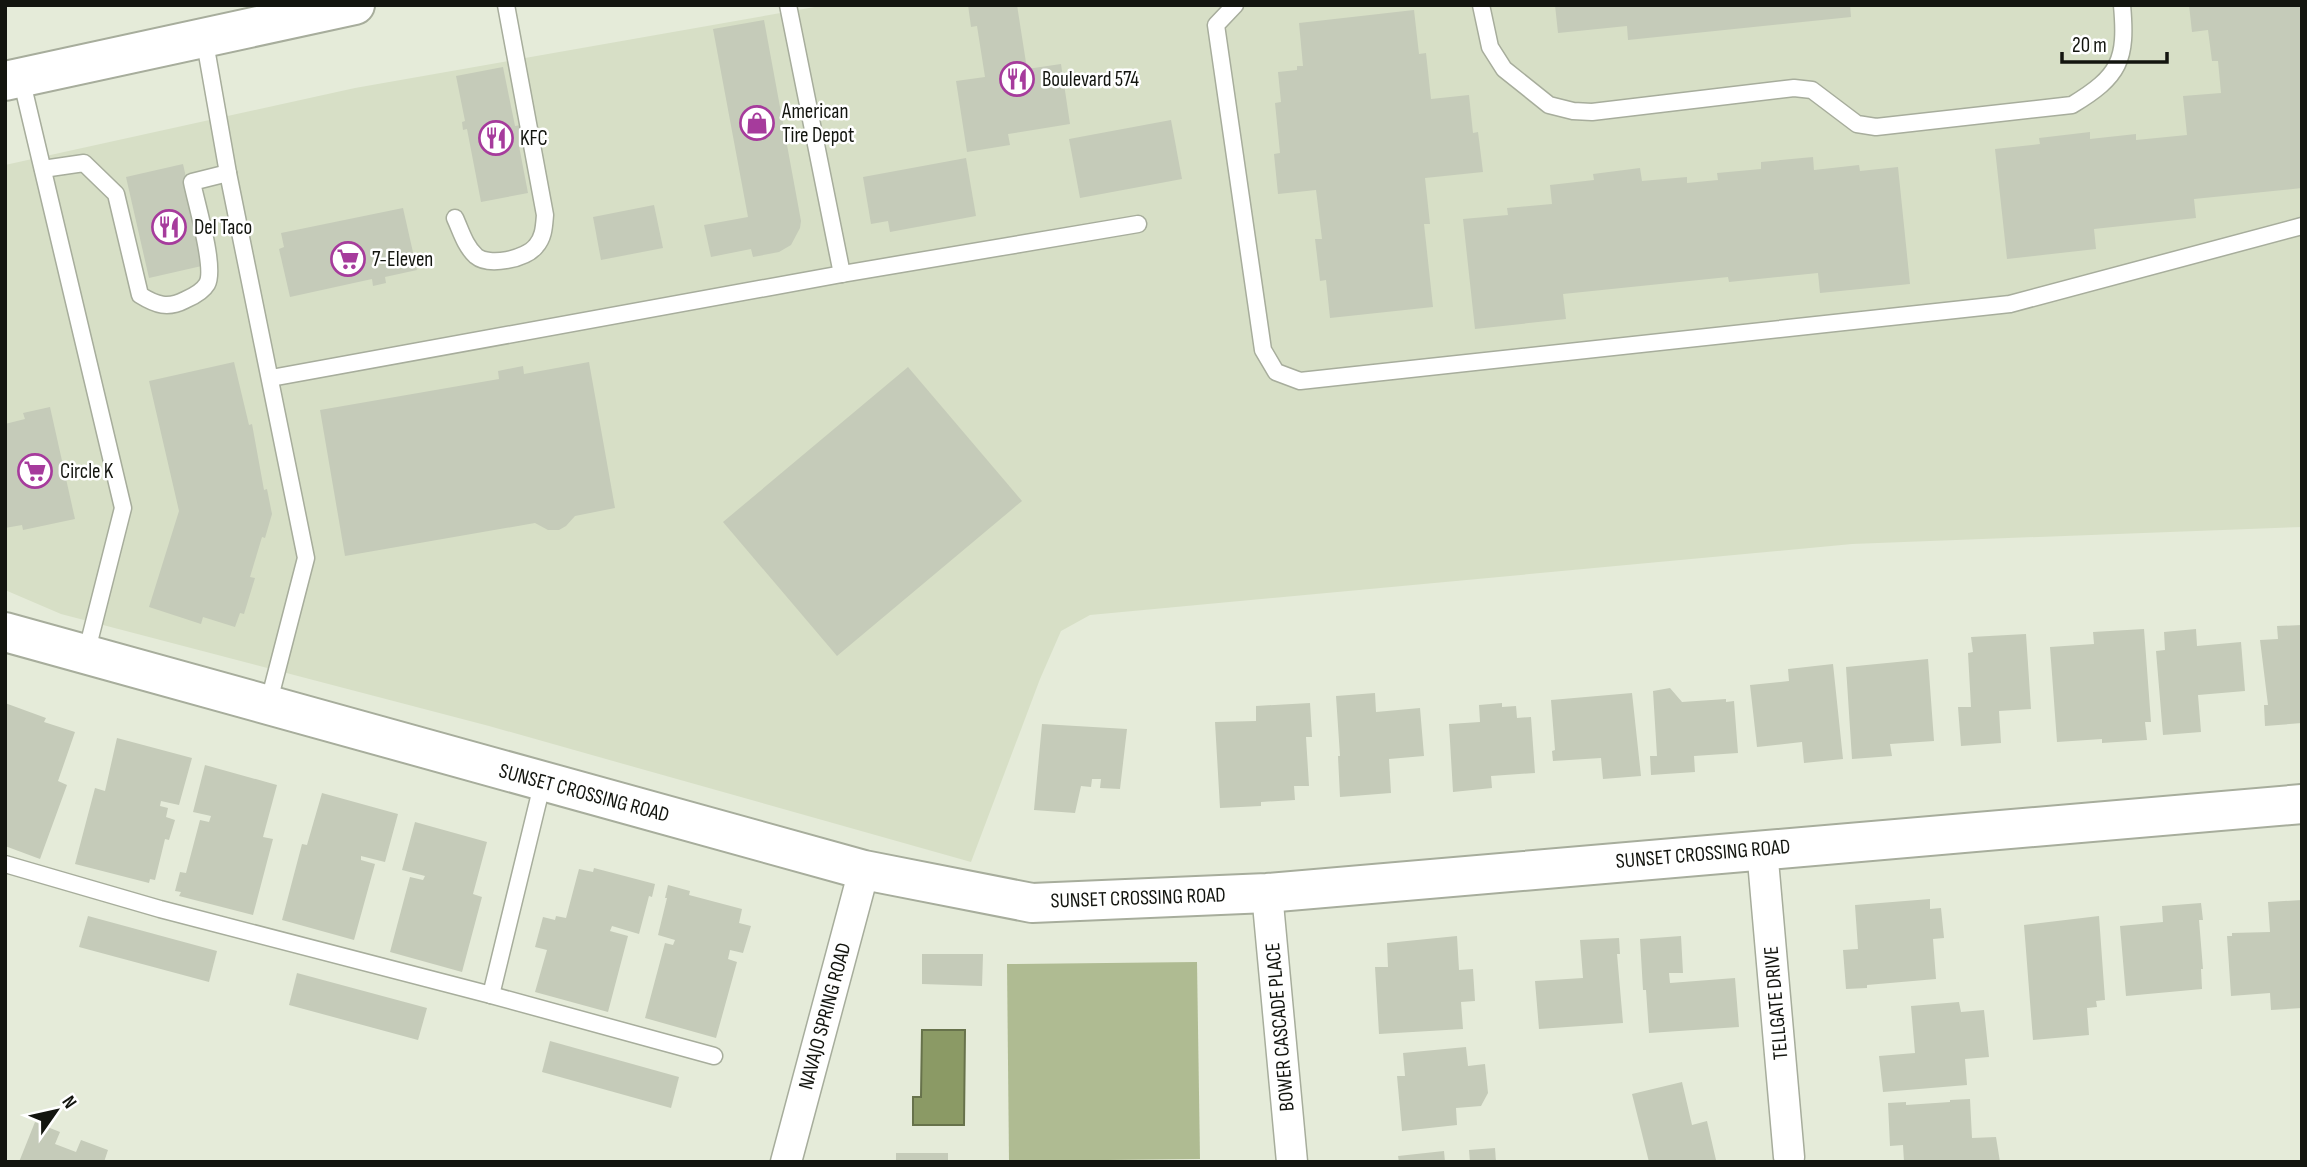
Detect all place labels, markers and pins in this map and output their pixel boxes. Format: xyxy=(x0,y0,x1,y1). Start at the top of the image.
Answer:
restaurant icon: Boulevard 574 xyxy=(998,60,1036,98)
place label: Boulevard 574 xyxy=(1042,67,1139,92)
place label: American Tire Depot xyxy=(781,99,855,148)
shop icon: American Tire Depot xyxy=(738,104,776,142)
restaurant icon: KFC xyxy=(477,119,515,157)
place label: KFC xyxy=(520,126,548,151)
restaurant icon: Del Taco xyxy=(150,208,188,246)
place label: Del Taco xyxy=(194,215,252,240)
supermarket icon: 7-Eleven xyxy=(329,240,367,278)
place label: 7-Eleven xyxy=(372,247,433,272)
supermarket icon: Circle K xyxy=(16,452,54,490)
place label: Circle K xyxy=(60,459,114,484)

